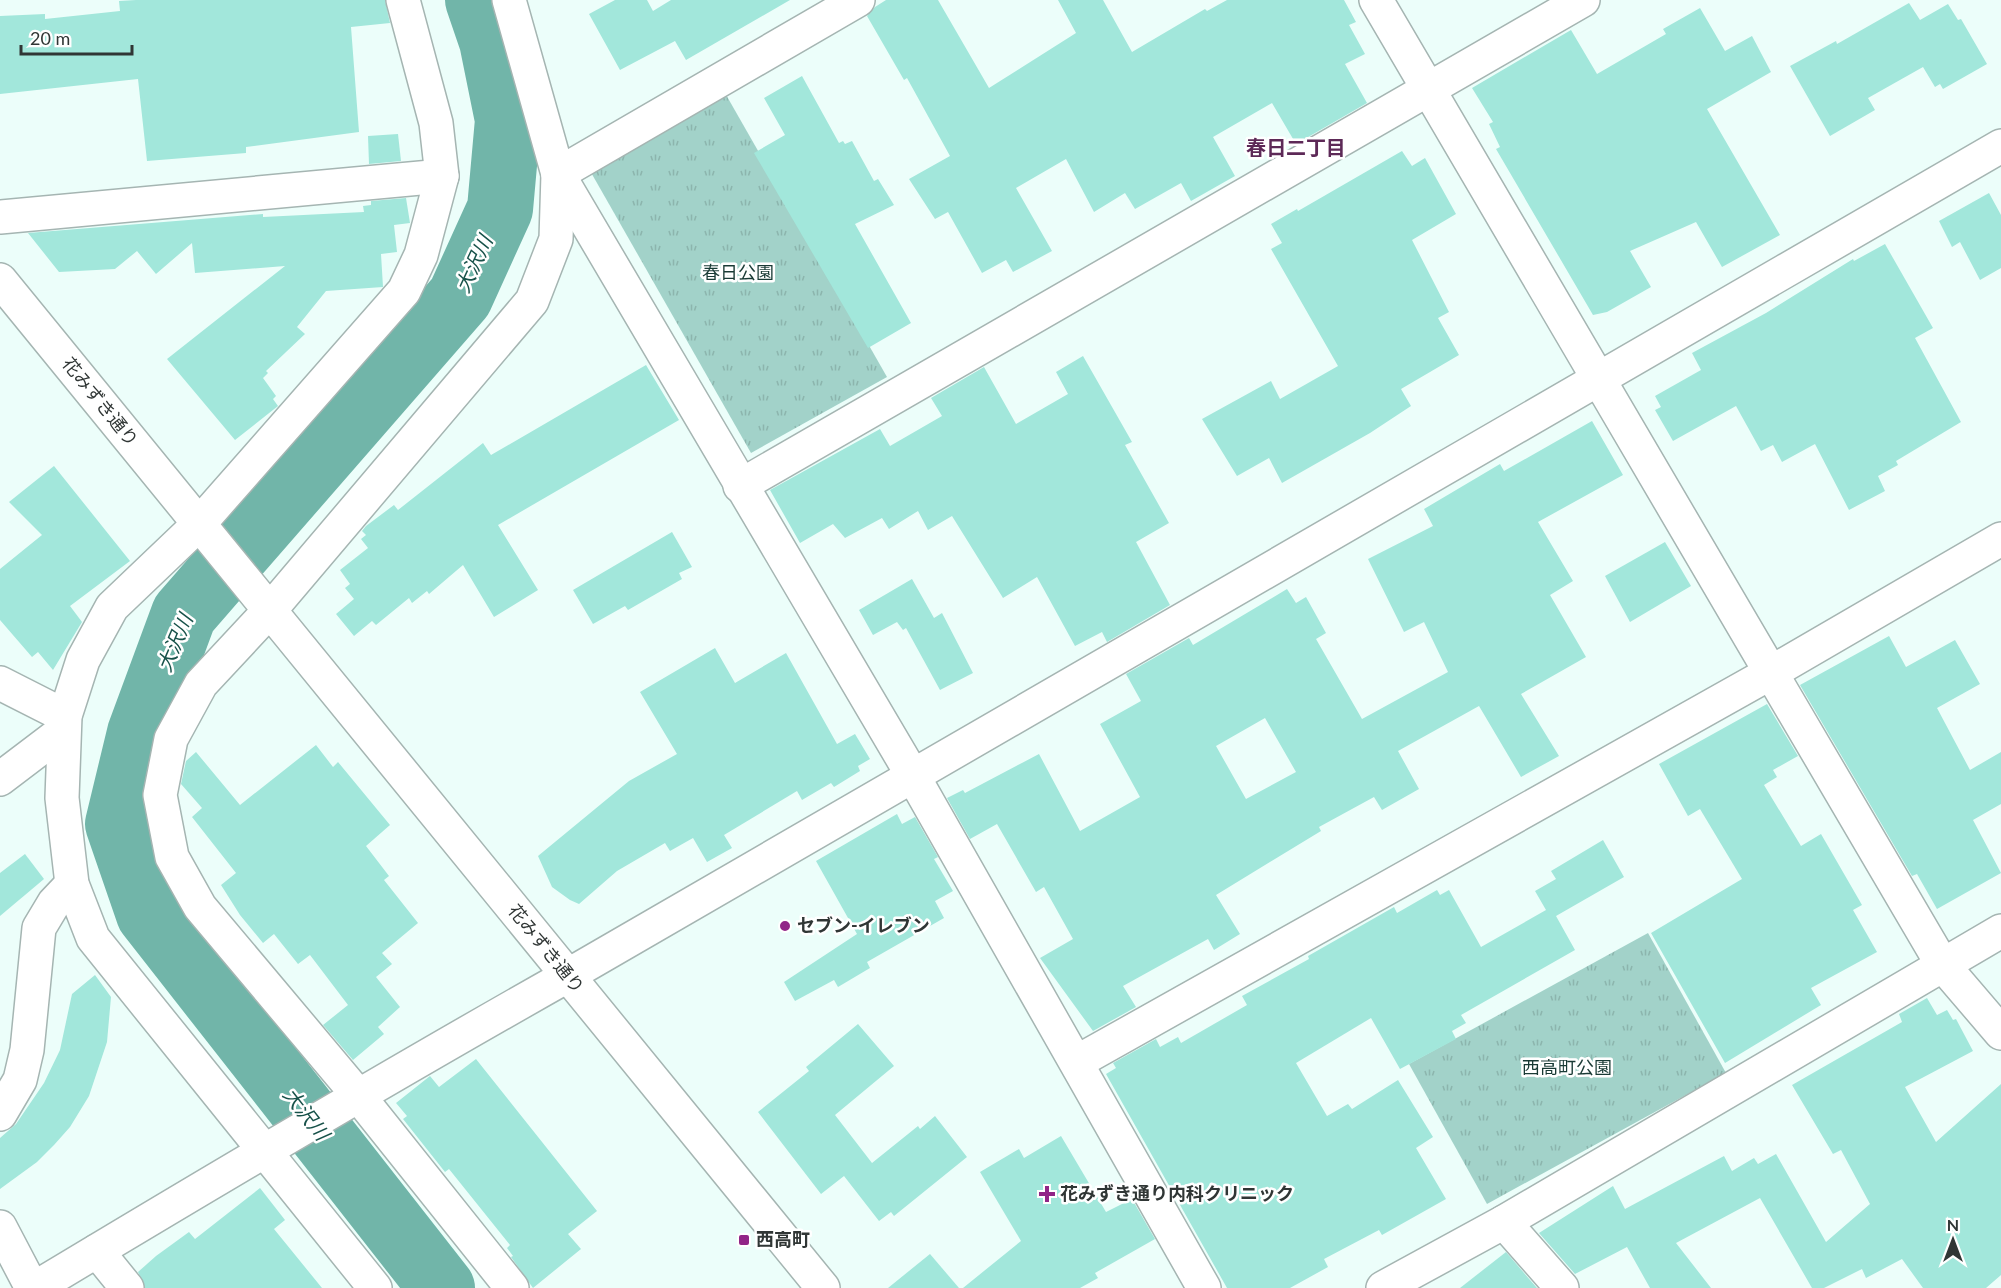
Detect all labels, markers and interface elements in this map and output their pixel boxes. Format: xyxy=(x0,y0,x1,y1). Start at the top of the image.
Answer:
scale bar xyxy=(21,18,132,56)
text: 20 m xyxy=(30,27,70,49)
district label: 春日二丁目 xyxy=(1246,135,1346,159)
water label: 大沢川 xyxy=(450,230,497,296)
park label: 春日公園 xyxy=(702,261,774,283)
street label: 花みずき通り xyxy=(58,352,143,450)
water label: 大沢川 xyxy=(151,608,198,675)
street label: 花みずき通り xyxy=(504,899,589,997)
place label: セブン-イレブン xyxy=(797,914,930,936)
marker: セブン-イレブン xyxy=(778,919,792,933)
park label: 西高町公園 xyxy=(1522,1056,1612,1078)
water label: 大沢川 xyxy=(279,1082,336,1146)
place label: 花みずき通り内科クリニック xyxy=(1060,1182,1294,1204)
marker: 花みずき通り内科クリニック xyxy=(1038,1185,1056,1203)
north arrow xyxy=(1923,1210,1983,1270)
text: N xyxy=(1947,1215,1959,1234)
place label: 西高町 xyxy=(756,1228,810,1250)
marker: 西高町 xyxy=(737,1233,751,1247)

